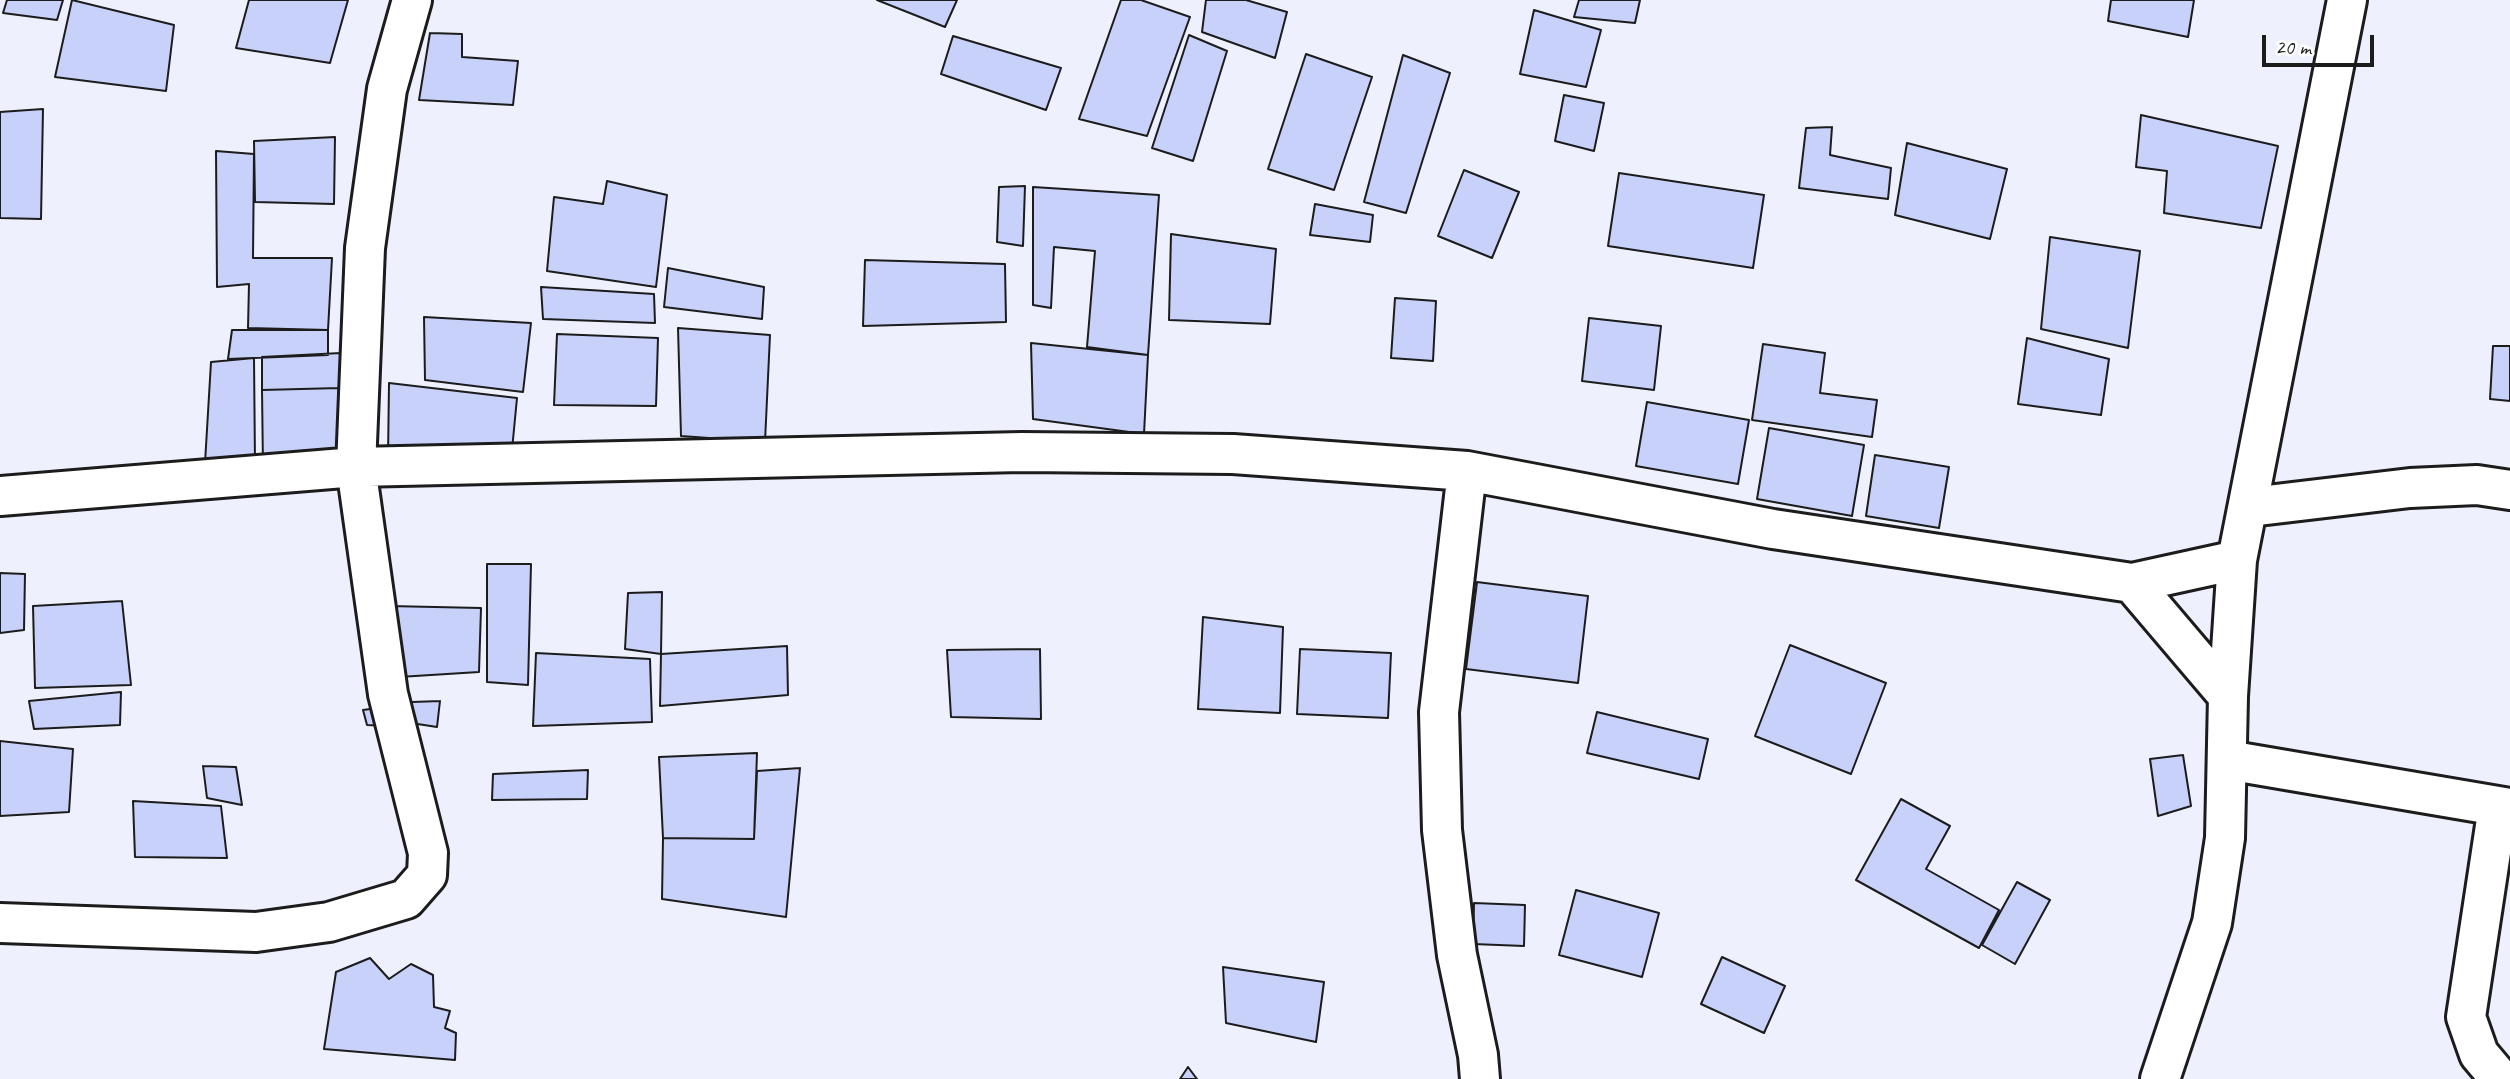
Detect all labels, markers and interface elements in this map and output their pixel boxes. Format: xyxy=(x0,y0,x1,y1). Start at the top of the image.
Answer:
scale bar xyxy=(2265,21,2377,65)
text: 20 m xyxy=(2275,34,2311,60)

